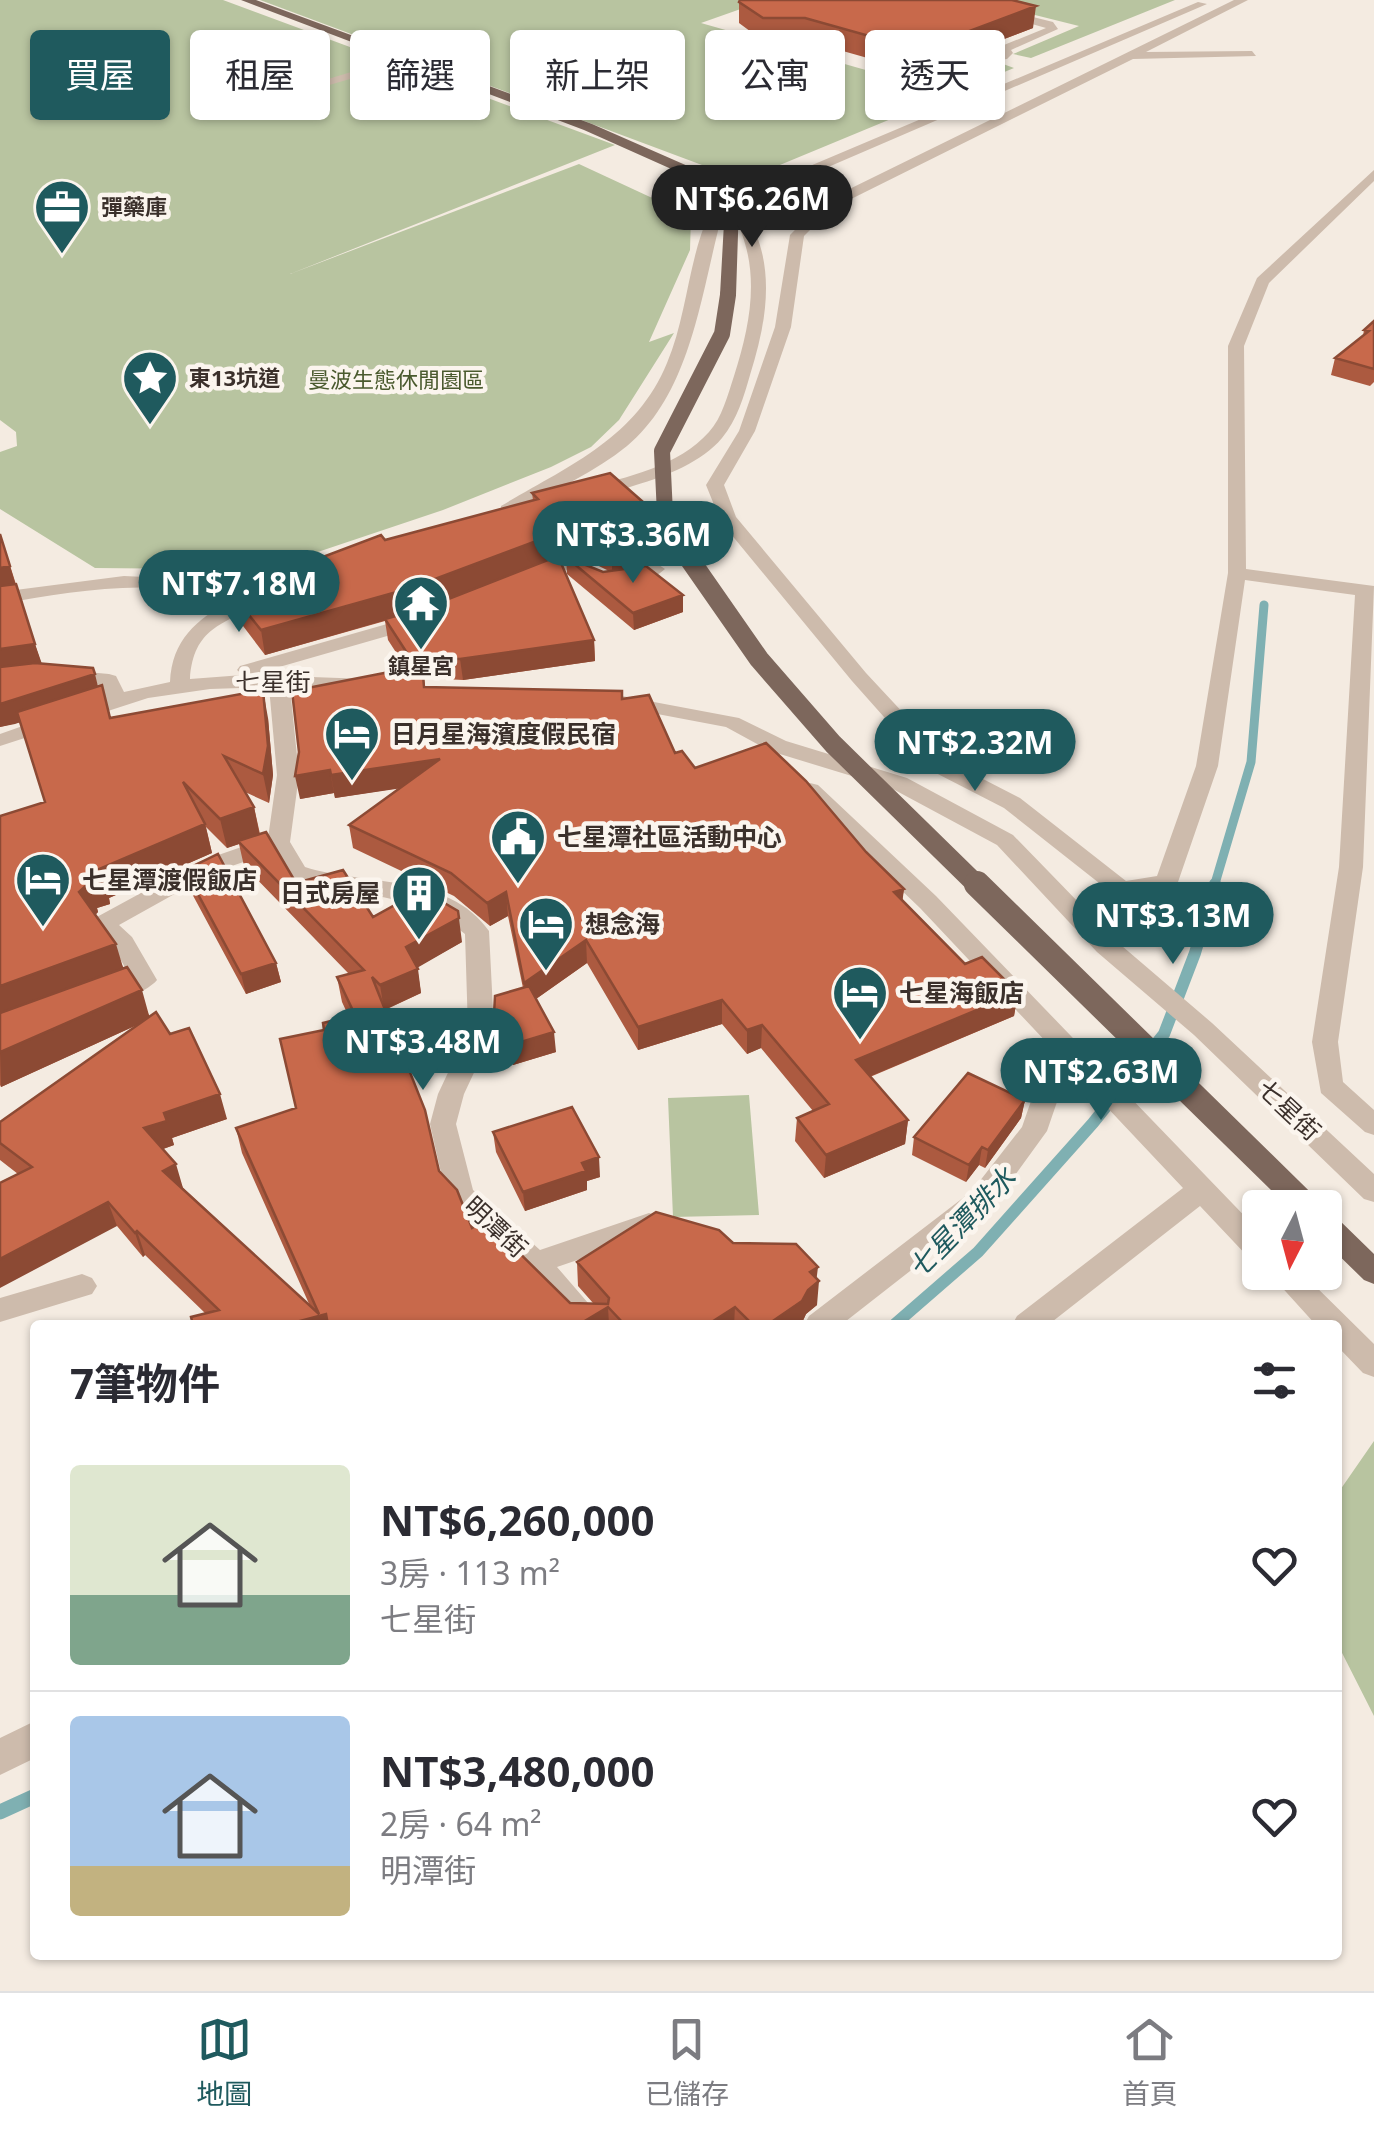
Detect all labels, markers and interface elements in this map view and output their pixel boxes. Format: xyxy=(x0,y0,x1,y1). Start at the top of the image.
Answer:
chip: 買屋 xyxy=(30,30,170,120)
chip: 租屋 xyxy=(190,30,330,120)
chip: 篩選 xyxy=(350,30,490,120)
chip: 新上架 xyxy=(510,30,685,120)
chip: 公寓 xyxy=(705,30,845,120)
chip: 透天 xyxy=(865,30,1005,120)
pin: NT$6.26M xyxy=(649,165,855,250)
text: NT$6.26M xyxy=(674,176,830,219)
office icon: 彈藥庫 xyxy=(32,177,92,256)
place label: 彈藥庫 xyxy=(101,191,167,221)
place icon: 東13坑道 xyxy=(120,348,180,427)
place label: 東13坑道 xyxy=(189,362,280,392)
park label: 曼波生態休閒園區 xyxy=(308,364,484,394)
pin: NT$3.36M xyxy=(530,501,736,586)
text: NT$3.36M xyxy=(555,512,711,555)
pin: NT$7.18M xyxy=(136,550,342,635)
text: NT$7.18M xyxy=(161,561,317,604)
temple icon: 鎮星宮 xyxy=(391,573,451,652)
place label: 鎮星宮 xyxy=(388,650,454,680)
street label: 七星街 xyxy=(235,664,311,698)
hotel icon: 日月星海濱度假民宿 xyxy=(322,704,382,783)
pin: NT$2.32M xyxy=(872,709,1078,794)
place label: 日月星海濱度假民宿 xyxy=(391,716,616,750)
text: NT$2.32M xyxy=(897,720,1053,763)
public building icon: 七星潭社區活動中心 xyxy=(488,807,548,886)
place label: 七星潭社區活動中心 xyxy=(557,819,782,853)
hotel icon: 七星潭渡假飯店 xyxy=(13,850,73,929)
place label: 七星潭渡假飯店 xyxy=(82,862,257,896)
building icon: 日式房屋 xyxy=(389,863,449,942)
place label: 日式房屋 xyxy=(280,875,380,909)
pin: NT$3.13M xyxy=(1070,882,1276,967)
text: NT$3.13M xyxy=(1095,893,1251,936)
hotel icon: 想念海 xyxy=(516,894,576,973)
place label: 想念海 xyxy=(585,906,660,940)
hotel icon: 七星海飯店 xyxy=(830,963,890,1042)
place label: 七星海飯店 xyxy=(899,975,1024,1009)
pin: NT$3.48M xyxy=(320,1008,526,1093)
text: NT$3.48M xyxy=(345,1019,501,1062)
pin: NT$2.63M xyxy=(998,1038,1204,1123)
text: NT$2.63M xyxy=(1023,1049,1179,1092)
street label: 七星街 xyxy=(1251,1071,1329,1147)
water label: 七星潭排水 xyxy=(899,1157,1025,1286)
street label: 明潭街 xyxy=(458,1188,536,1264)
north arrow xyxy=(1242,1190,1342,1290)
map controls xyxy=(1242,1190,1342,1290)
icon: filters xyxy=(1247,1353,1302,1408)
text: 7筆物件 xyxy=(70,1354,220,1411)
text: NT$6,260,000 xyxy=(380,1491,655,1548)
icon: home xyxy=(150,1505,270,1625)
icon: heart xyxy=(1247,1538,1302,1593)
text: 3房 · 113 m² xyxy=(380,1551,560,1594)
text: 七星街 xyxy=(380,1597,476,1640)
text: NT$3,480,000 xyxy=(380,1742,655,1799)
icon: home xyxy=(150,1756,270,1876)
icon: heart xyxy=(1247,1789,1302,1844)
text: 2房 · 64 m² xyxy=(380,1802,542,1845)
text: 明潭街 xyxy=(380,1848,476,1891)
tab: 地圖 xyxy=(196,2012,252,2112)
tab: 已儲存 xyxy=(645,2012,729,2112)
tab: 首頁 xyxy=(1122,2012,1178,2112)

